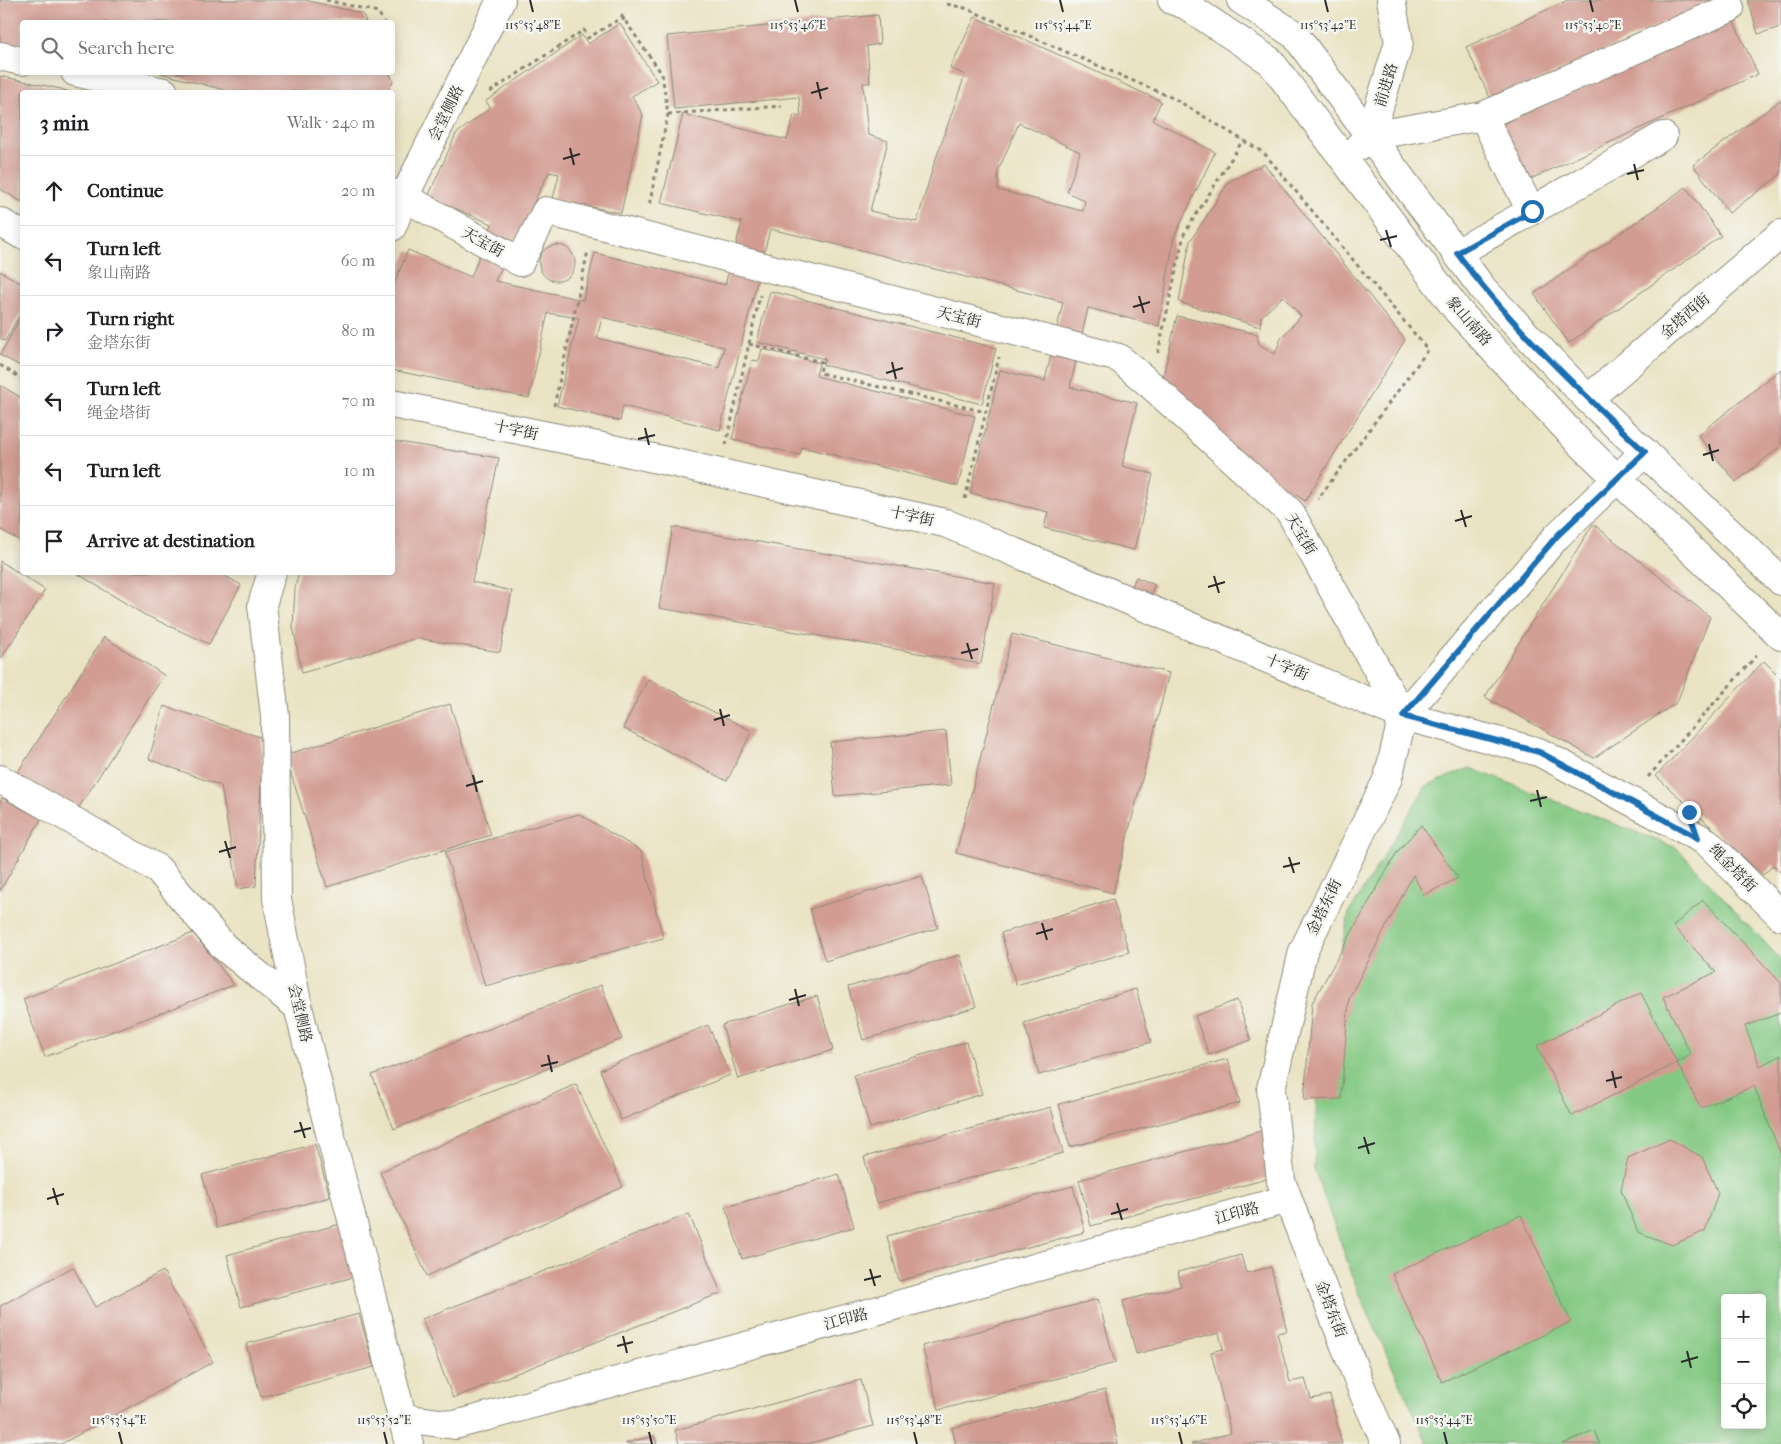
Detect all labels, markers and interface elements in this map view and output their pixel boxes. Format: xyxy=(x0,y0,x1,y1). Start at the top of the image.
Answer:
text: 115°53'48"E xyxy=(505,18,561,32)
text: 115°53'46"E xyxy=(770,18,826,32)
text: 115°53'44"E xyxy=(1035,18,1091,32)
text: 115°53'42"E xyxy=(1300,18,1356,32)
text: 115°53'40"E xyxy=(1565,18,1621,32)
search box xyxy=(20,20,395,75)
icon: search xyxy=(38,34,66,62)
text: Search here xyxy=(78,37,174,59)
street label: 前进路 xyxy=(1371,61,1401,109)
street label: 会堂侧路 xyxy=(425,82,467,144)
text: 3 min xyxy=(40,111,89,135)
text: Walk · 240 m xyxy=(287,113,375,132)
icon: ahead xyxy=(40,177,68,205)
text: Continue xyxy=(87,180,163,202)
text: 20 m xyxy=(341,181,375,200)
route start xyxy=(1521,200,1544,223)
street label: 天宝街 xyxy=(459,223,507,261)
text: Turn left xyxy=(87,238,161,260)
icon: left xyxy=(40,247,68,275)
text: 60 m xyxy=(341,251,375,270)
text: 象山南路 xyxy=(87,263,151,282)
street label: 金塔西街 xyxy=(1656,290,1714,342)
street label: 象山南路 xyxy=(1443,292,1495,350)
street label: 天宝街 xyxy=(935,303,983,331)
text: Turn right xyxy=(87,308,174,330)
icon: right xyxy=(40,317,68,345)
text: 80 m xyxy=(341,321,375,340)
text: 金塔东街 xyxy=(87,333,151,352)
text: Turn left xyxy=(87,378,161,400)
icon: left xyxy=(40,387,68,415)
text: 70 m xyxy=(342,391,375,410)
text: 绳金塔街 xyxy=(87,403,151,422)
street label: 十字街 xyxy=(492,417,540,443)
icon: left xyxy=(40,457,68,485)
text: Turn left xyxy=(87,460,161,482)
text: 10 m xyxy=(344,461,375,480)
street label: 十字街 xyxy=(888,503,936,529)
street label: 天宝街 xyxy=(1282,510,1320,558)
icon: arrive xyxy=(40,527,68,555)
text: Arrive at destination xyxy=(87,530,255,552)
street label: 十字街 xyxy=(1263,650,1311,684)
route end xyxy=(1678,801,1701,824)
street label: 绳金塔街 xyxy=(1705,840,1761,896)
street label: 金塔东街 xyxy=(1303,876,1345,938)
street label: 会堂侧路 xyxy=(284,982,316,1044)
street label: 江印路 xyxy=(1213,1198,1261,1228)
street label: 金塔东街 xyxy=(1312,1278,1350,1340)
map controls xyxy=(1721,1294,1766,1429)
button: + xyxy=(1721,1294,1766,1339)
street label: 江印路 xyxy=(822,1304,870,1334)
button: − xyxy=(1721,1339,1766,1384)
button: locate xyxy=(1721,1384,1766,1429)
text: 115°53'54"E xyxy=(91,1413,147,1427)
text: 115°53'52"E xyxy=(357,1413,411,1427)
text: 115°53'50"E xyxy=(622,1413,676,1427)
text: 115°53'48"E xyxy=(886,1413,942,1427)
text: 115°53'46"E xyxy=(1151,1413,1207,1427)
text: 115°53'44"E xyxy=(1416,1413,1472,1427)

